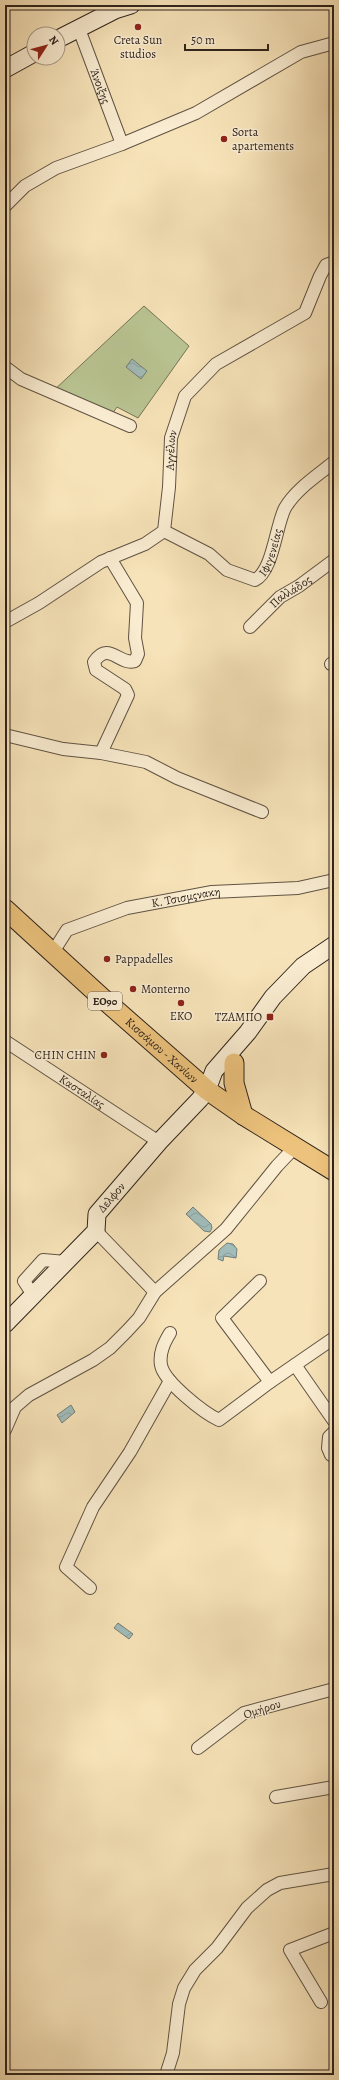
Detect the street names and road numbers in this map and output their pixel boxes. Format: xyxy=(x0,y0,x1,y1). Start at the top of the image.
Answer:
street label: Άνοιξης xyxy=(87,66,114,106)
street label: Αγγέλων xyxy=(162,428,181,472)
street label: Ιφιγενείας xyxy=(255,527,286,580)
street label: Παλλάδος xyxy=(266,572,315,611)
street label: Κ. Τσισμςνακη xyxy=(150,884,221,911)
road number: ΕΟ90 xyxy=(88,992,122,1010)
street label: Κισσάμου - Χανίων xyxy=(122,1014,202,1087)
street label: Κασταλίας xyxy=(56,1071,108,1112)
street label: Δελφον xyxy=(94,1179,129,1216)
street label: Ομήρου xyxy=(241,1695,283,1723)

